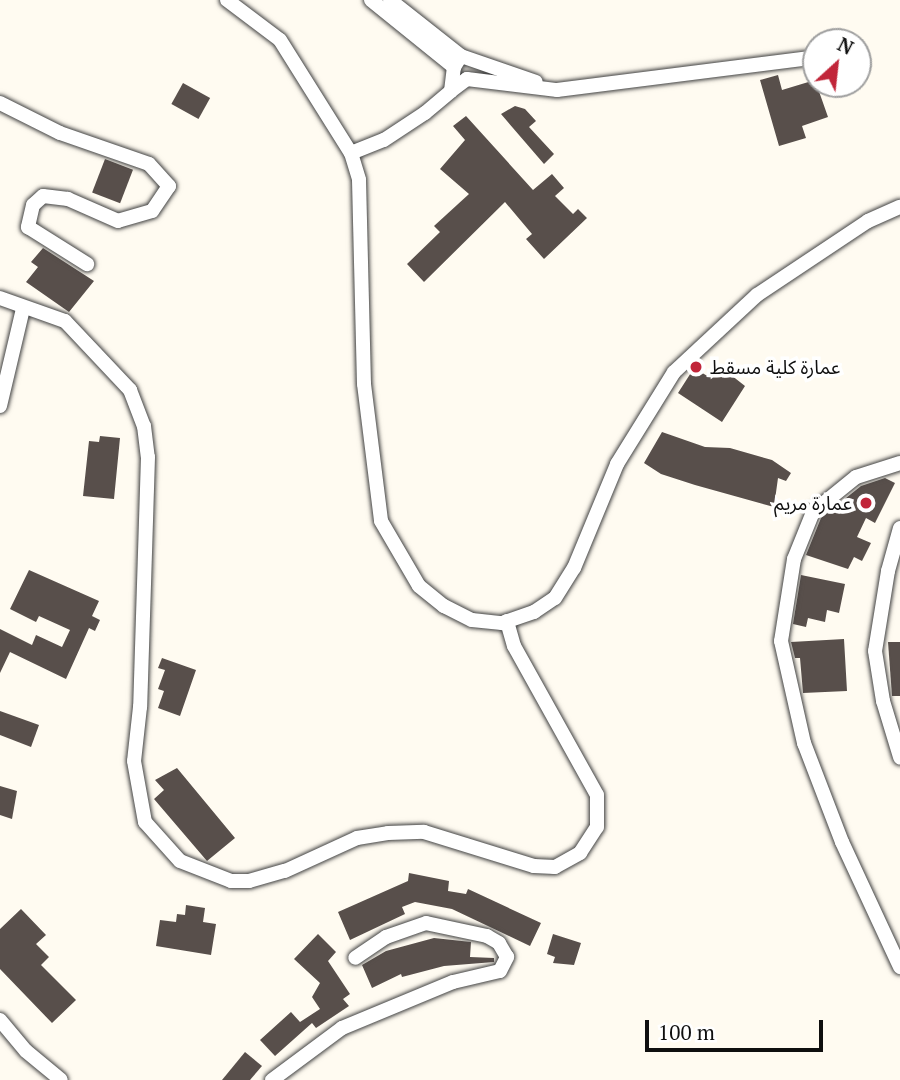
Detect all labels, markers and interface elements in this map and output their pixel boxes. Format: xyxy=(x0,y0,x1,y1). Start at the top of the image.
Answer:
north arrow xyxy=(802,28,872,98)
text: N xyxy=(834,31,858,60)
place label: عمارة كلية مسقط xyxy=(710,356,840,378)
marker: عمارة كلية مسقط xyxy=(688,359,704,375)
place label: عمارة مريم xyxy=(774,492,852,514)
marker: عمارة مريم xyxy=(858,495,874,511)
scale bar xyxy=(648,1006,827,1050)
text: 100 m xyxy=(658,1018,715,1046)

